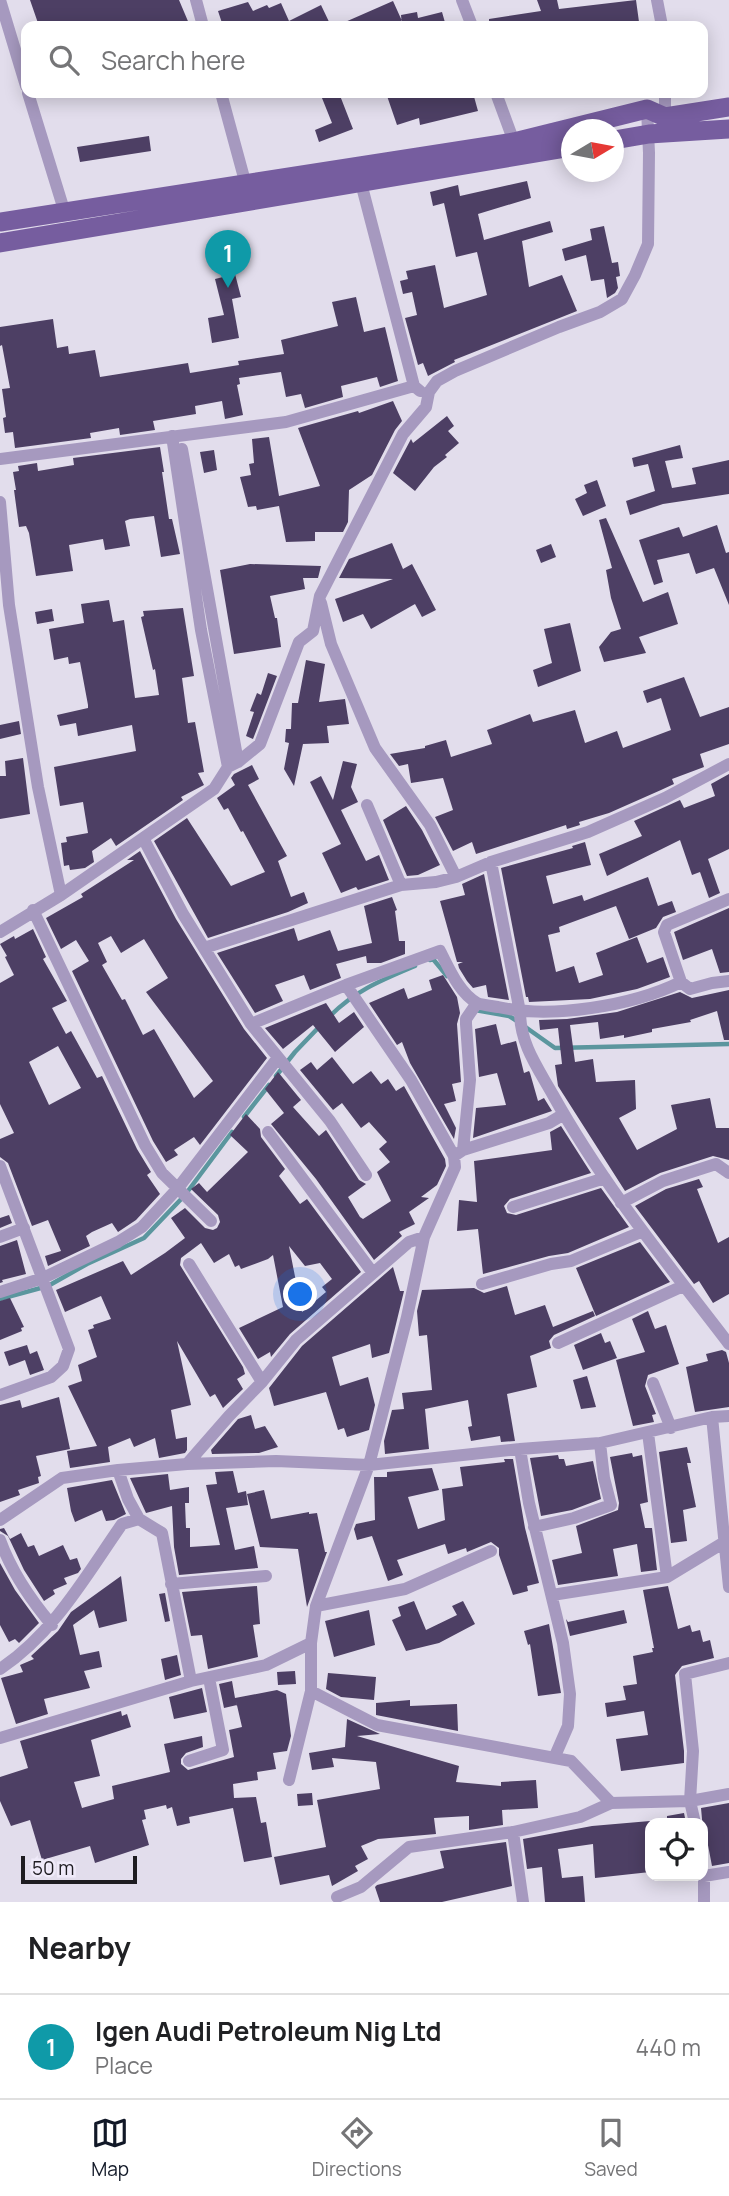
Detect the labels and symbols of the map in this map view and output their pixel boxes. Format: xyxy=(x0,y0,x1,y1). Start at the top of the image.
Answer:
north arrow xyxy=(561,119,624,182)
pin: 1 xyxy=(205,230,251,288)
your location xyxy=(283,1277,317,1311)
scale bar xyxy=(21,1853,136,1885)

